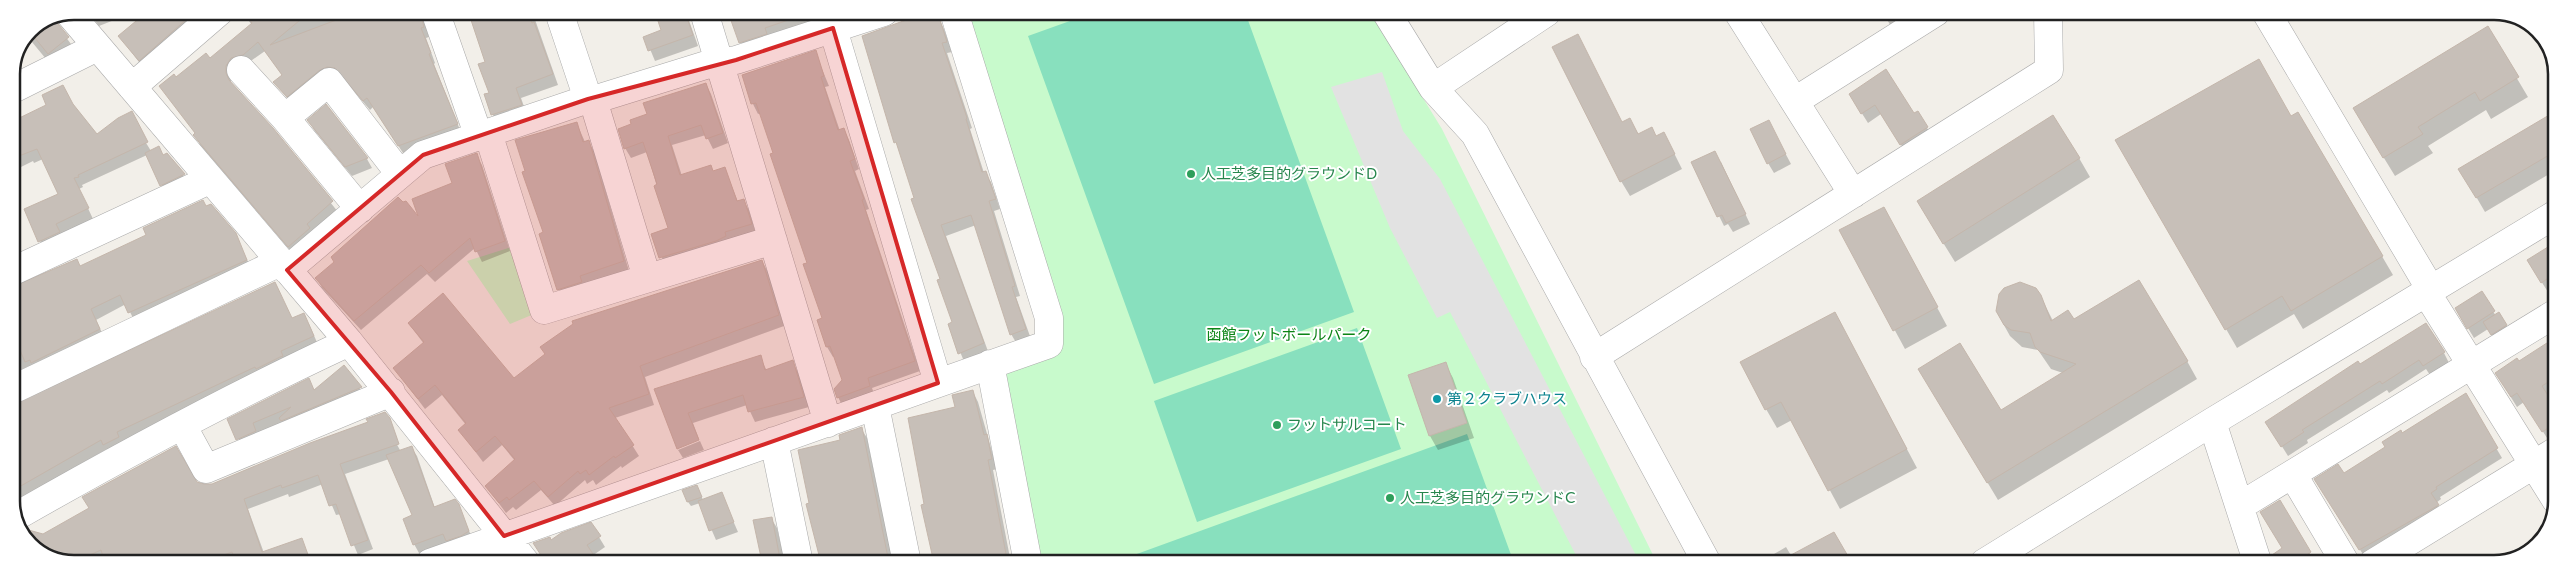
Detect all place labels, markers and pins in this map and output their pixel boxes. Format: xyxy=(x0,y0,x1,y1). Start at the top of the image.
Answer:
place label: 人工芝多目的グラウンドD xyxy=(1201,165,1377,183)
marker: 人工芝多目的グラウンドD xyxy=(1185,168,1197,180)
place label: 第２クラブハウス xyxy=(1447,390,1567,408)
marker: 第２クラブハウス xyxy=(1431,393,1443,405)
place label: フットサルコート xyxy=(1287,416,1407,434)
marker: フットサルコート xyxy=(1271,419,1283,431)
place label: 人工芝多目的グラウンドC xyxy=(1400,489,1575,507)
marker: 人工芝多目的グラウンドC xyxy=(1384,492,1396,504)

